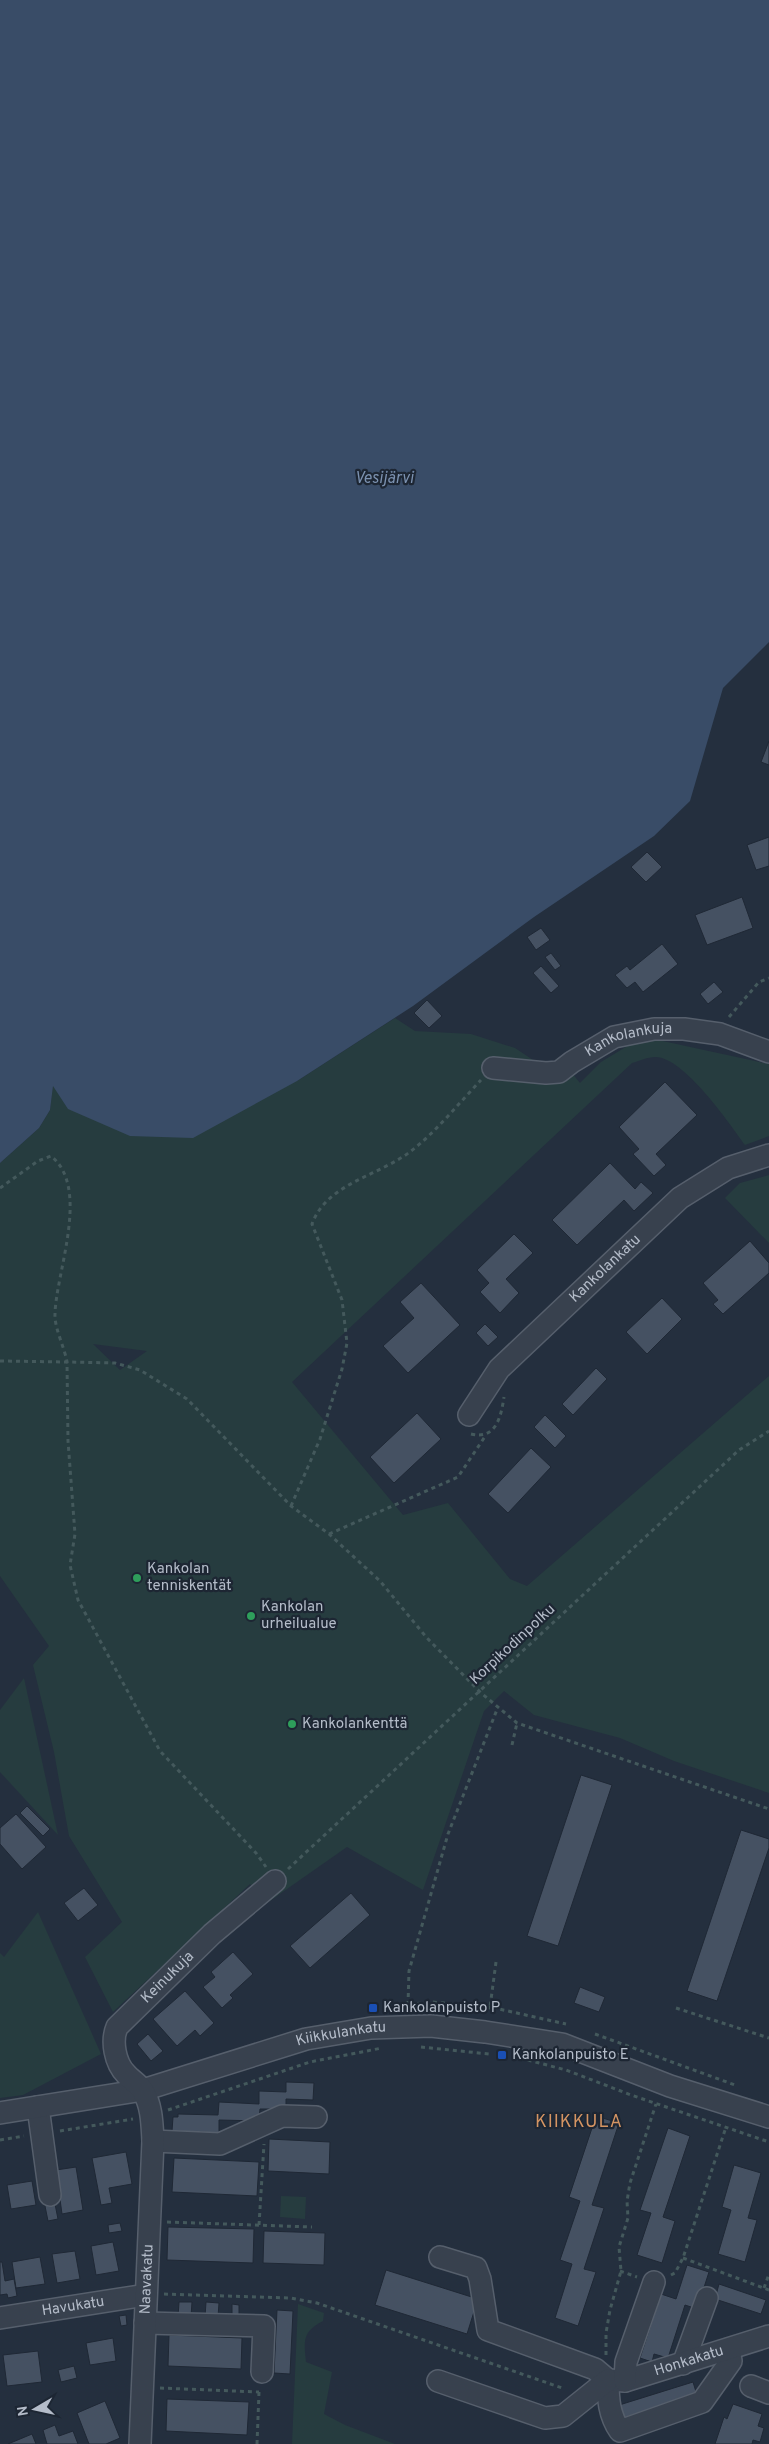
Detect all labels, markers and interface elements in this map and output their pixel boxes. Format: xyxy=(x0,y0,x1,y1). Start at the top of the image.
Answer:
water label: Vesijärvi xyxy=(355,469,415,489)
street label: Kankolankuja xyxy=(582,1020,672,1062)
street label: Kankolankatu xyxy=(565,1230,645,1307)
place label: Kankolan tenniskentät xyxy=(147,1560,232,1596)
marker: Kankolan tenniskentät xyxy=(131,1572,143,1584)
place label: Kankolan urheilualue xyxy=(261,1598,337,1634)
street label: Korpikodinpolku xyxy=(466,1601,560,1689)
marker: Kankolan urheilualue xyxy=(245,1610,257,1622)
place label: Kankolankenttä xyxy=(302,1715,407,1734)
marker: Kankolankenttä xyxy=(286,1718,298,1730)
street label: Keinukuja xyxy=(137,1947,198,2008)
place label: Kankolanpuisto P xyxy=(383,1999,500,2018)
marker: Kankolanpuisto P xyxy=(367,2002,379,2014)
street label: Kiikkulankatu xyxy=(293,2018,386,2051)
place label: Kankolanpuisto E xyxy=(512,2046,629,2065)
marker: Kankolanpuisto E xyxy=(496,2049,508,2061)
district label: KIIKKULA xyxy=(535,2111,623,2134)
street label: Naavakatu xyxy=(136,2244,158,2315)
street label: Havukatu xyxy=(40,2292,106,2321)
street label: Honkakatu xyxy=(652,2341,726,2381)
north arrow xyxy=(10,2384,60,2434)
text: N xyxy=(14,2404,33,2417)

